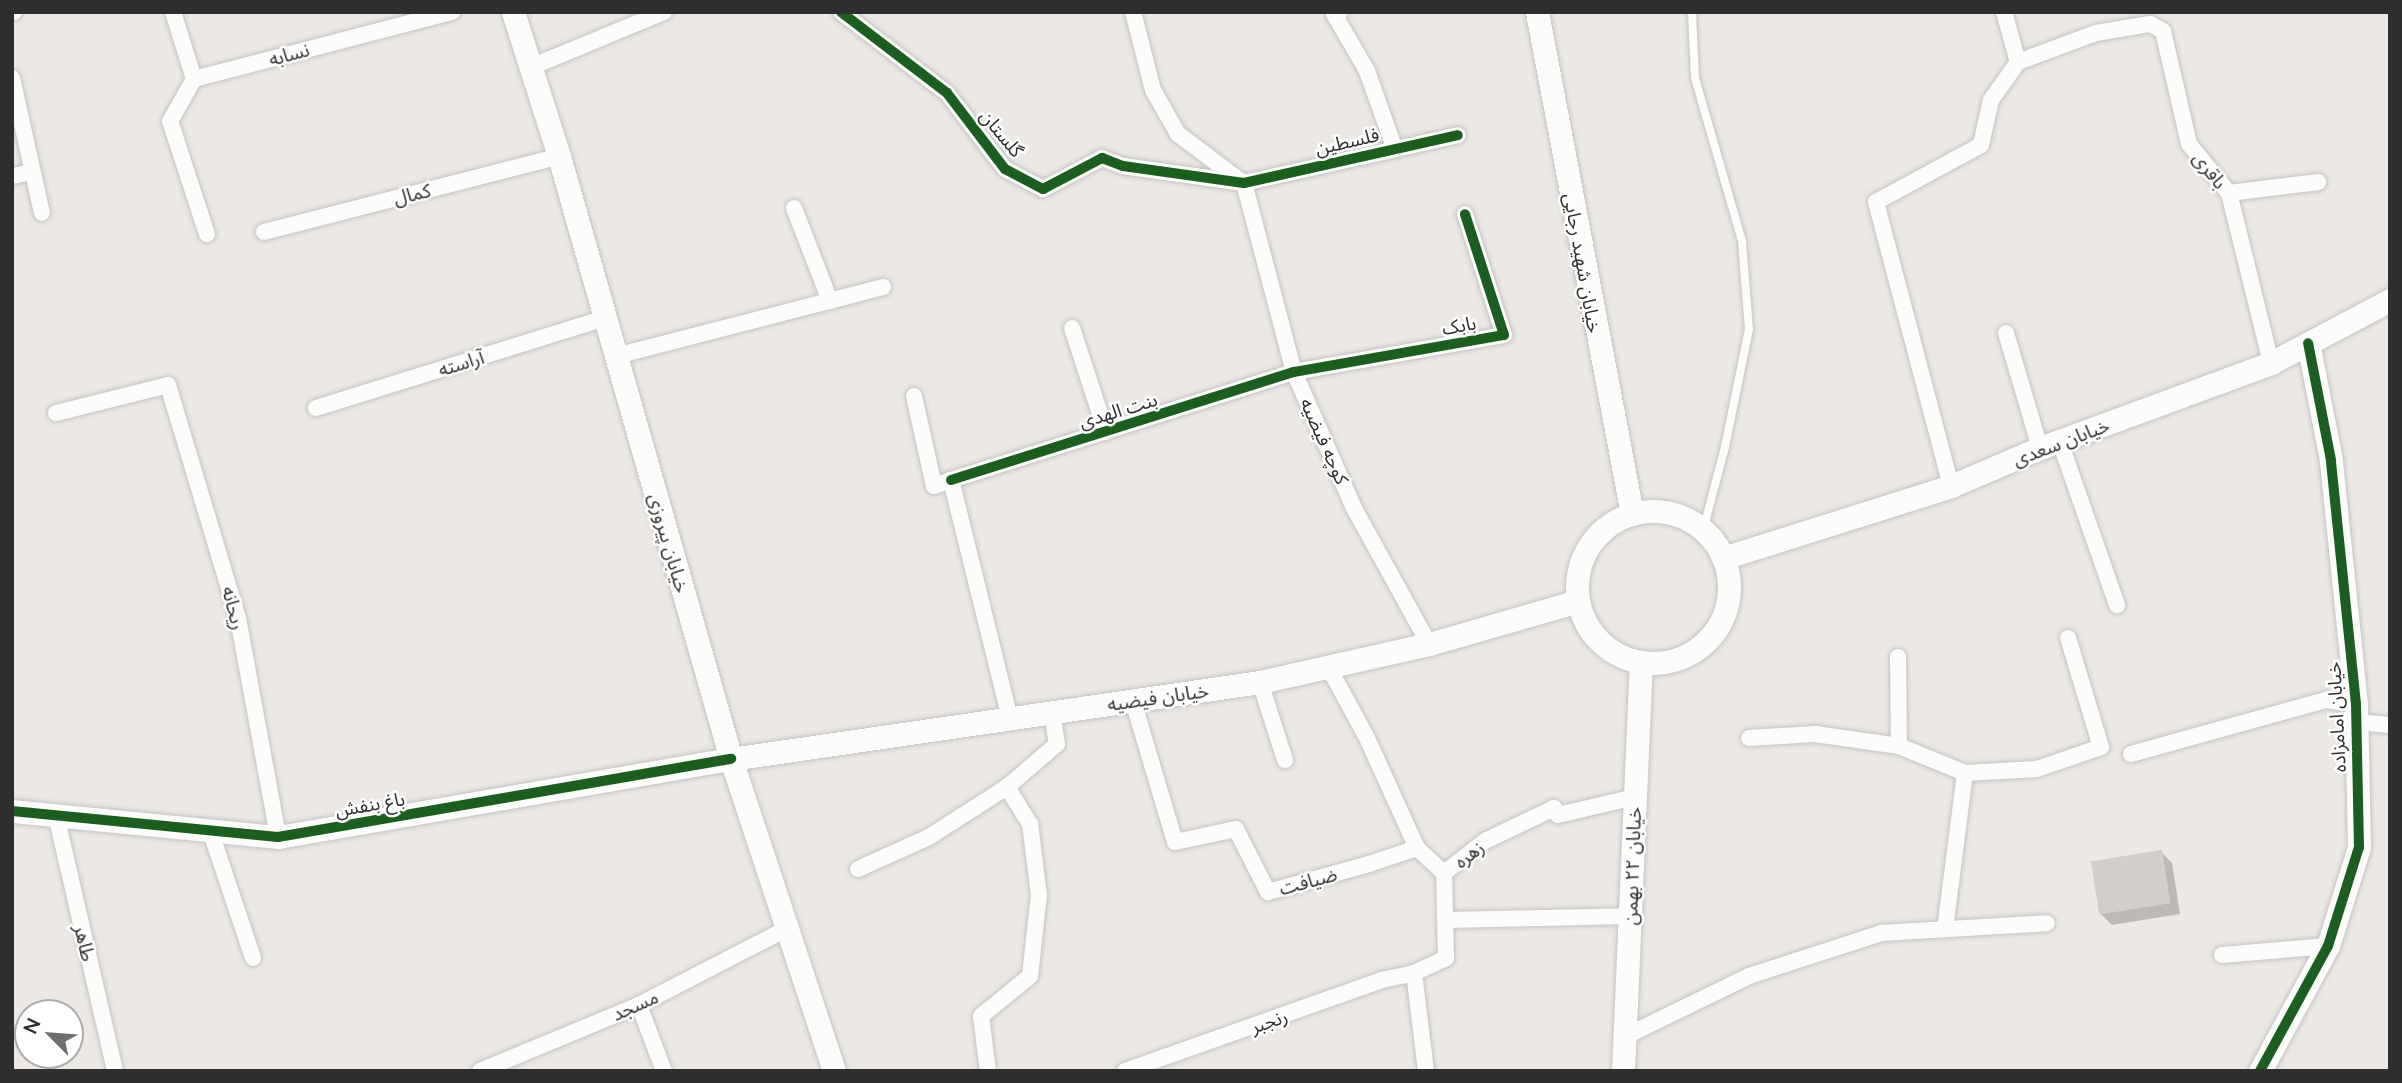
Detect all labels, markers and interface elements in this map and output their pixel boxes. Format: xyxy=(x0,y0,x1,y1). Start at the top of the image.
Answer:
street label: نسابه xyxy=(266,38,312,70)
street label: گلستان xyxy=(975,104,1029,162)
street label: فلسطین xyxy=(1313,123,1381,159)
street label: باقری xyxy=(2188,147,2232,193)
street label: کمال xyxy=(391,178,433,210)
street label: خیابان شهید رجایی xyxy=(1559,191,1607,335)
street label: بابک xyxy=(1440,311,1478,339)
street label: آراسته xyxy=(435,345,487,381)
street label: بنت الهدی xyxy=(1076,387,1160,433)
street label: کوچه فیضیه xyxy=(1296,394,1354,488)
street label: خیابان سعدی xyxy=(2009,413,2113,471)
street label: خیابان پیروزی xyxy=(644,491,694,595)
street label: ریحانه xyxy=(218,584,250,632)
street label: خیابان امامزاده xyxy=(2322,661,2350,773)
street label: خیابان فیضیه xyxy=(1106,679,1210,715)
street label: باغ بنفش xyxy=(333,787,407,821)
street label: خیابان ۲۲ بهمن xyxy=(1619,806,1645,926)
street label: زهره xyxy=(1450,835,1488,873)
street label: ضیافت xyxy=(1277,862,1339,900)
street label: طاهر xyxy=(70,922,100,964)
street label: مسجد xyxy=(608,985,662,1025)
north arrow xyxy=(14,999,84,1069)
street label: رنجبر xyxy=(1247,1004,1291,1038)
text: N xyxy=(18,1014,45,1037)

